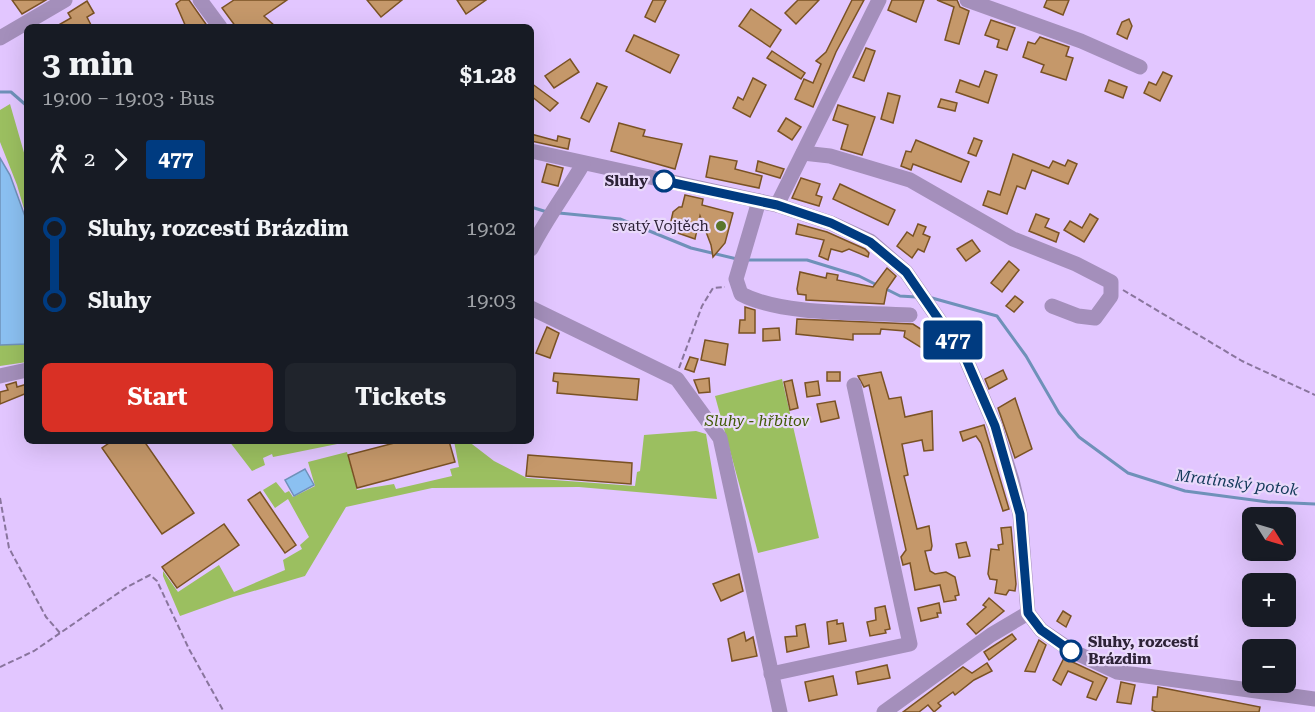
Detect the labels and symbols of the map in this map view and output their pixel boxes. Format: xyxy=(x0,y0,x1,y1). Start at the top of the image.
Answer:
marker: Sluhy xyxy=(653,170,675,192)
place label: Sluhy xyxy=(605,172,648,190)
place label: svatý Vojtěch xyxy=(612,217,709,235)
marker: svatý Vojtěch xyxy=(714,219,728,233)
line badge: 477 xyxy=(918,320,988,360)
park label: Sluhy - hřbitov xyxy=(704,412,810,430)
water label: Mratínský potok xyxy=(1173,465,1300,500)
north arrow xyxy=(1242,507,1296,561)
place label: Sluhy, rozcestí Brázdim xyxy=(1088,633,1199,668)
marker: Sluhy, rozcestí Brázdim xyxy=(1060,640,1082,662)

